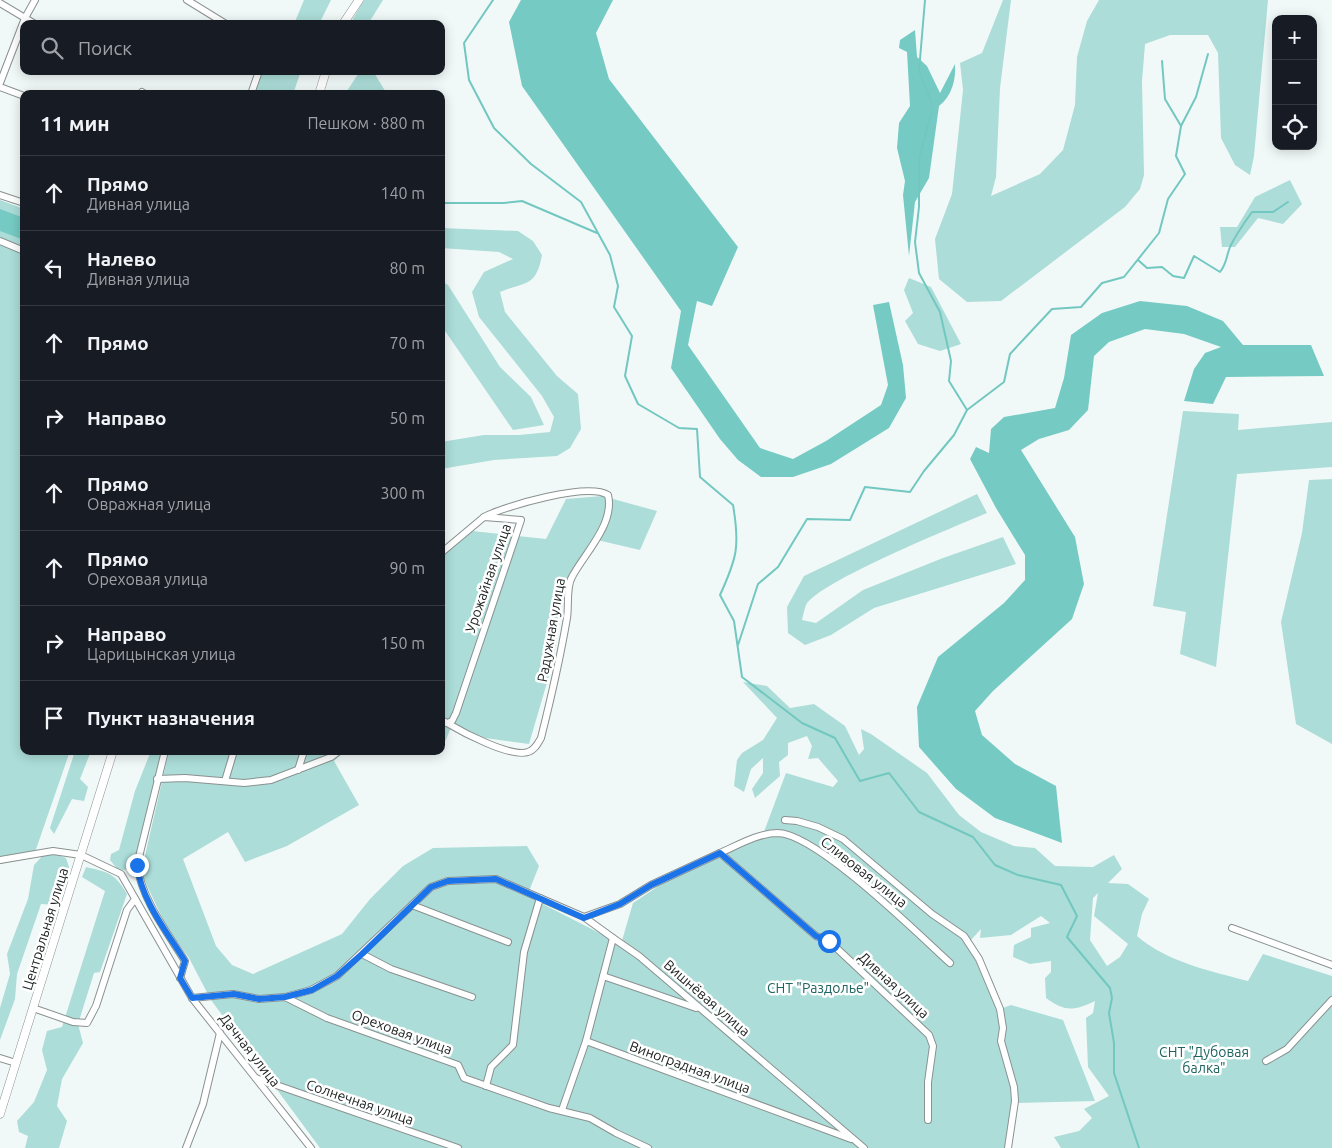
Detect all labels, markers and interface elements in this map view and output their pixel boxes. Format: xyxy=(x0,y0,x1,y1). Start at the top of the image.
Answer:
map controls xyxy=(1272,15,1317,150)
button: + xyxy=(1272,15,1317,60)
search box xyxy=(20,20,445,75)
icon: search xyxy=(38,34,66,62)
text: Поиск xyxy=(78,37,132,59)
button: − xyxy=(1272,60,1317,105)
button: locate xyxy=(1272,105,1317,150)
text: 11 мин xyxy=(40,111,110,135)
text: Пешком · 880 m xyxy=(307,114,425,132)
text: Прямо xyxy=(87,173,149,195)
icon: ahead xyxy=(40,179,68,207)
text: 140 m xyxy=(380,184,425,202)
text: Дивная улица xyxy=(87,195,190,213)
text: Налево xyxy=(87,248,156,270)
icon: left xyxy=(40,254,68,282)
text: 80 m xyxy=(389,259,425,277)
text: Дивная улица xyxy=(87,270,190,288)
icon: ahead xyxy=(40,329,68,357)
text: Прямо xyxy=(87,332,149,354)
text: 70 m xyxy=(389,334,425,352)
icon: right xyxy=(40,404,68,432)
text: Направо xyxy=(87,407,167,429)
text: 50 m xyxy=(389,409,425,427)
text: Прямо xyxy=(87,473,149,495)
icon: ahead xyxy=(40,479,68,507)
text: 300 m xyxy=(380,484,425,502)
text: Овражная улица xyxy=(87,495,211,513)
street label: Урожайная улица xyxy=(462,521,514,635)
text: Прямо xyxy=(87,548,149,570)
icon: ahead xyxy=(40,554,68,582)
text: 90 m xyxy=(389,559,425,577)
text: Ореховая улица xyxy=(87,570,208,588)
street label: Радужная улица xyxy=(534,577,568,683)
text: Направо xyxy=(87,623,167,645)
icon: right xyxy=(40,629,68,657)
text: 150 m xyxy=(380,634,425,652)
text: Царицынская улица xyxy=(87,645,236,663)
icon: arrive xyxy=(40,704,68,732)
text: Пункт назначения xyxy=(87,707,255,729)
street label: Сливовая улица xyxy=(818,833,910,911)
route end xyxy=(126,854,149,877)
street label: Центральная улица xyxy=(19,866,71,992)
route start xyxy=(818,930,841,953)
street label: Дивная улица xyxy=(856,948,932,1022)
street label: Вишнёвая улица xyxy=(661,956,753,1040)
park label: СНТ "Раздолье" xyxy=(767,980,869,996)
street label: Ореховая улица xyxy=(350,1006,454,1058)
street label: Дачная улица xyxy=(216,1010,284,1090)
street label: Виноградная улица xyxy=(627,1038,753,1096)
park label: СНТ "Дубовая балка" xyxy=(1159,1044,1249,1076)
street label: Солнечная улица xyxy=(304,1076,416,1128)

